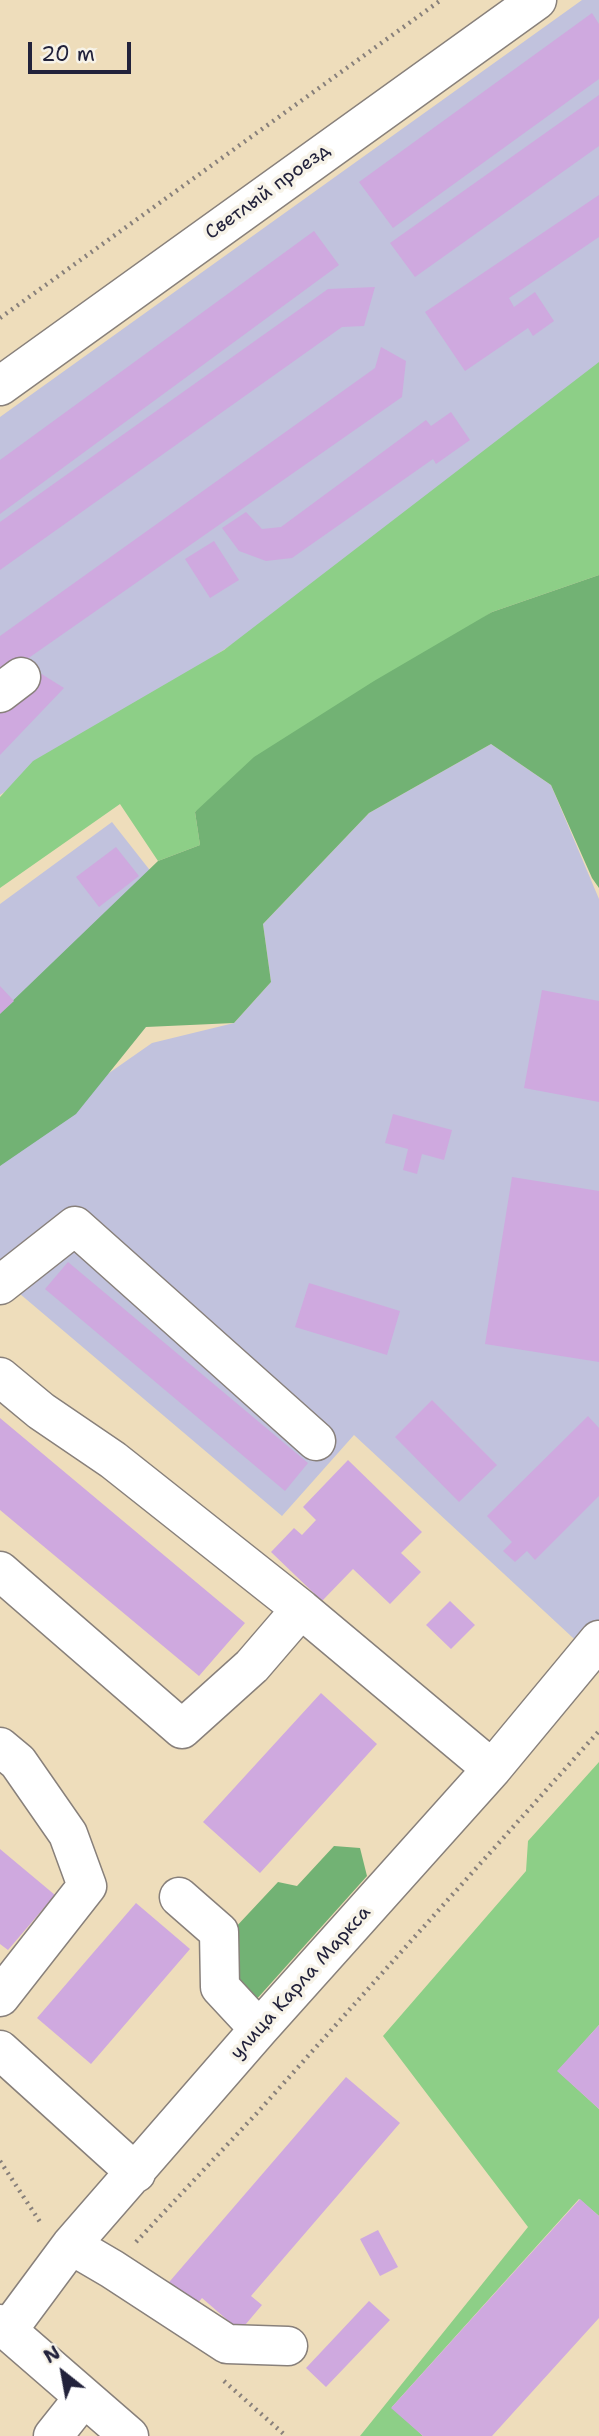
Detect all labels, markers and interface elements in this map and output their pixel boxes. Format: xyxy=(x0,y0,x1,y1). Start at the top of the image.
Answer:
scale bar xyxy=(32,28,135,72)
text: 20 m xyxy=(41,40,95,68)
street label: Светлый проезд xyxy=(201,139,335,245)
street label: улица Карла Маркса xyxy=(226,1902,376,2064)
north arrow xyxy=(28,2338,98,2408)
text: N xyxy=(39,2340,65,2369)

